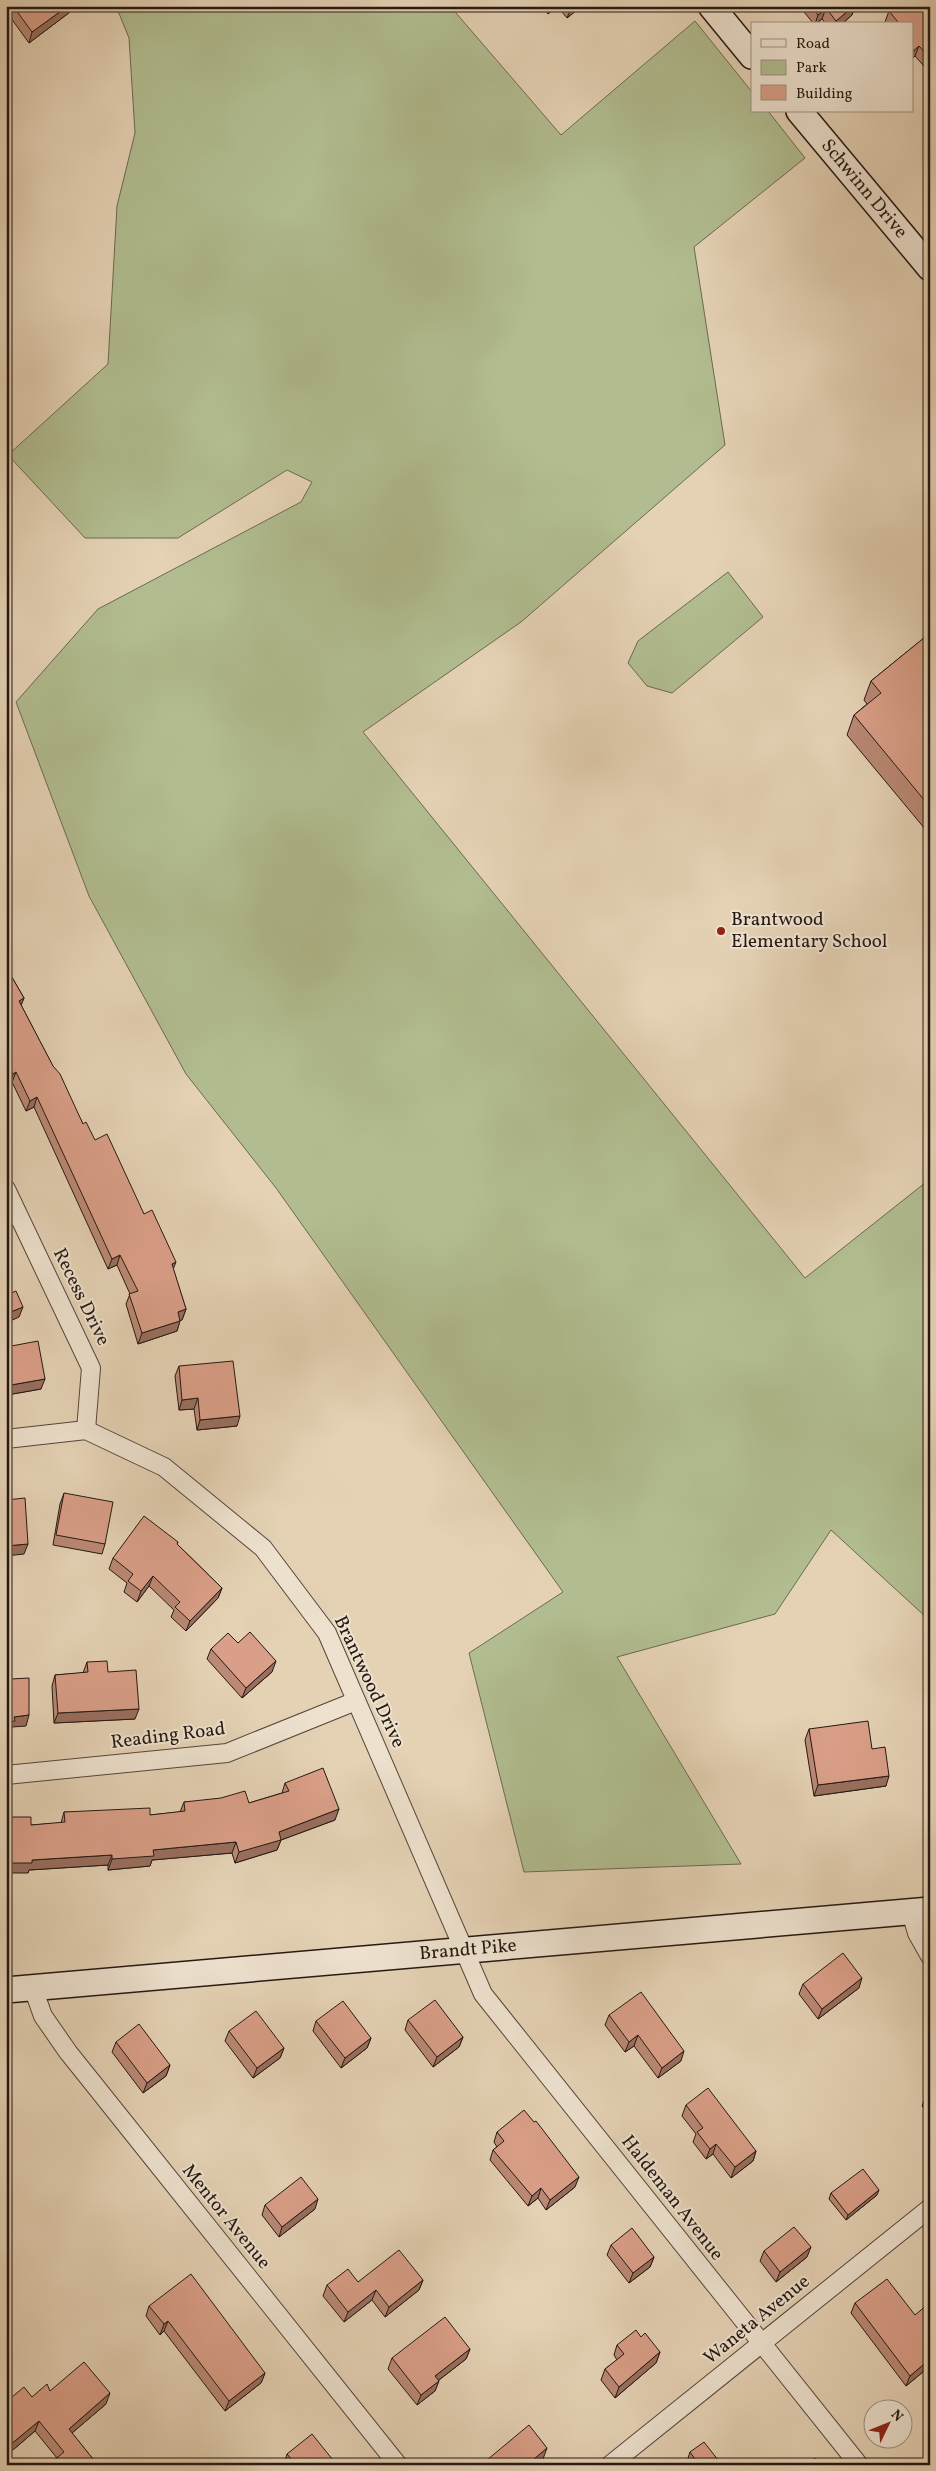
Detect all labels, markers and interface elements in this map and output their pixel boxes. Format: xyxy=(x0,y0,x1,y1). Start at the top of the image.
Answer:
legend xyxy=(751,22,914,112)
text: Road xyxy=(796,34,830,55)
text: Park xyxy=(796,58,827,79)
text: Building xyxy=(796,84,853,105)
street label: Schwinn Drive xyxy=(815,134,913,244)
place label: Brantwood Elementary School xyxy=(731,907,888,955)
marker: Brantwood Elementary School xyxy=(715,925,727,937)
street label: Recess Drive xyxy=(46,1244,116,1350)
street label: Brantwood Drive xyxy=(327,1612,411,1752)
street label: Reading Road xyxy=(109,1716,227,1756)
street label: Brandt Pike xyxy=(418,1933,518,1967)
street label: Haldeman Avenue xyxy=(615,2130,729,2266)
street label: Mentor Avenue xyxy=(176,2159,276,2275)
street label: Waneta Avenue xyxy=(698,2269,816,2371)
north arrow xyxy=(864,2398,914,2448)
text: N xyxy=(886,2406,907,2426)

